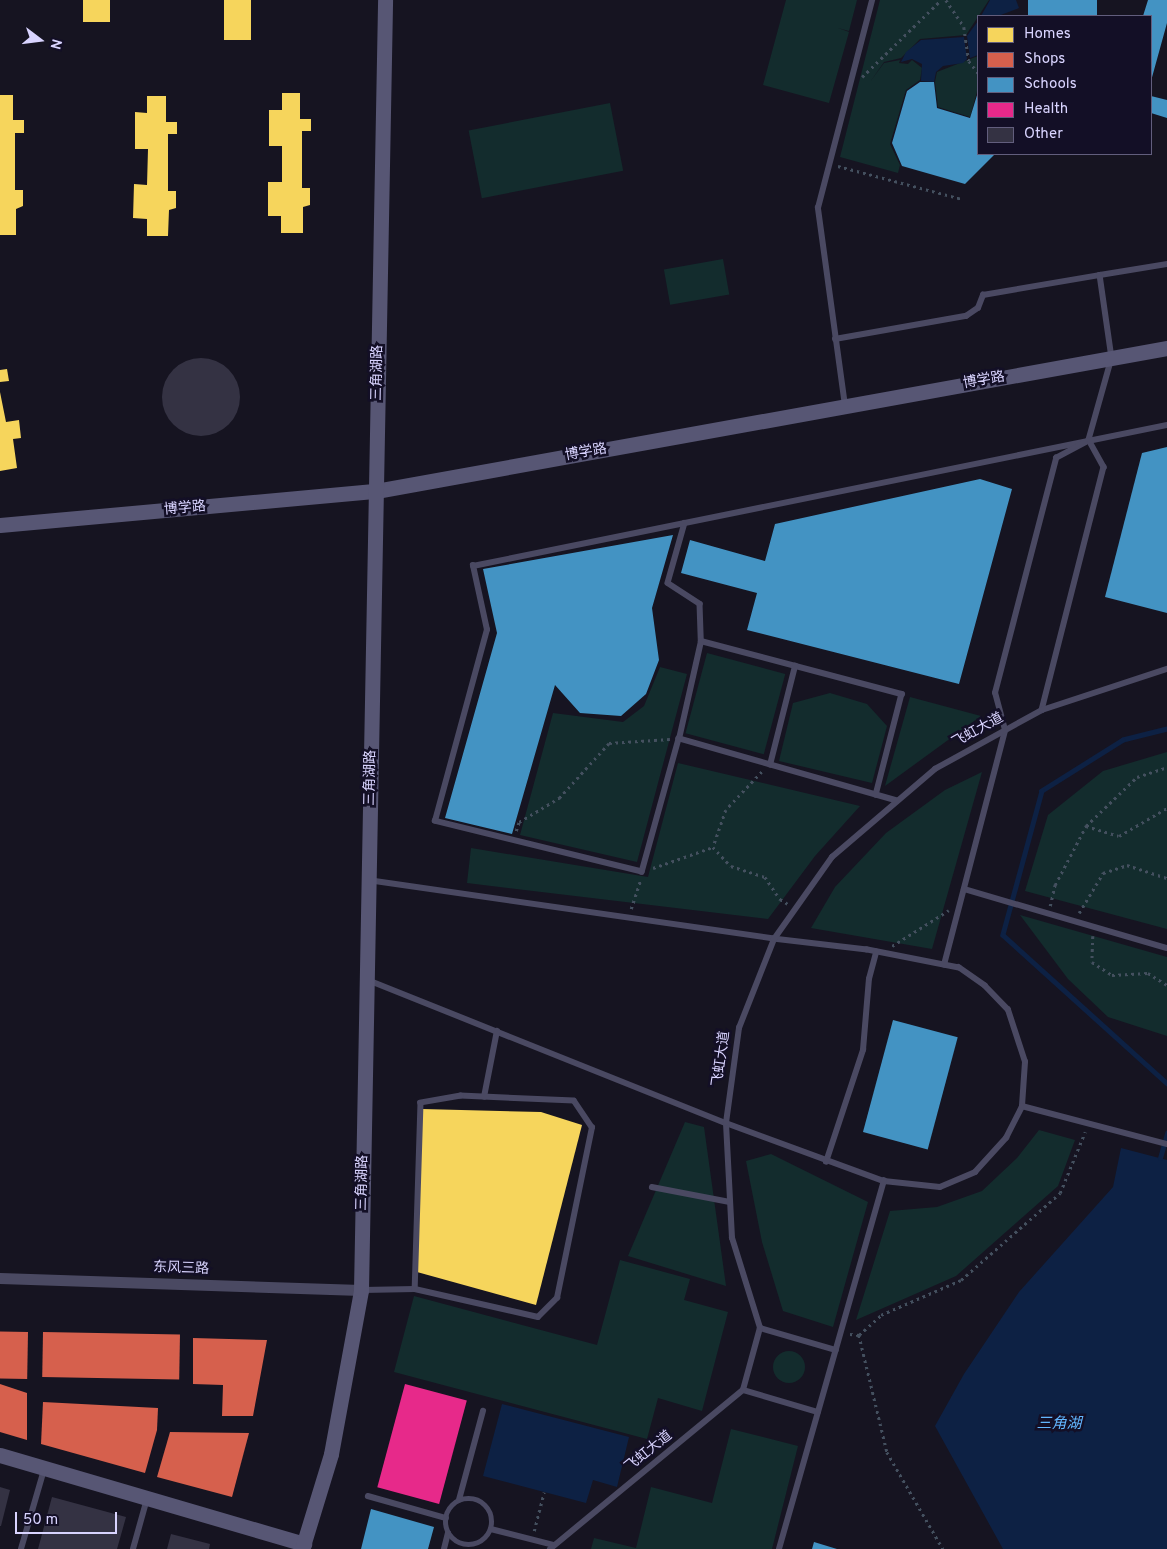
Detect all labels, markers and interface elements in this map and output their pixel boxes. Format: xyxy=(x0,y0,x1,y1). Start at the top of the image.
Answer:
north arrow xyxy=(15,15,65,65)
legend xyxy=(977,15,1152,155)
text: Homes xyxy=(1024,25,1071,44)
text: N xyxy=(45,37,64,51)
text: Shops xyxy=(1024,50,1065,69)
text: Schools xyxy=(1024,75,1077,94)
text: Health xyxy=(1024,100,1068,119)
text: Other xyxy=(1024,125,1063,144)
street label: 三角湖路 xyxy=(369,345,387,401)
street label: 博学路 xyxy=(962,369,1006,393)
street label: 博学路 xyxy=(564,441,608,465)
street label: 博学路 xyxy=(163,499,207,519)
street label: 飞虹大道 xyxy=(949,710,1007,752)
street label: 三角湖路 xyxy=(362,750,380,806)
street label: 飞虹大道 xyxy=(710,1030,734,1088)
street label: 三角湖路 xyxy=(354,1155,372,1211)
street label: 东风三路 xyxy=(153,1260,209,1278)
water label: 三角湖 xyxy=(1037,1416,1081,1434)
street label: 飞虹大道 xyxy=(622,1428,676,1476)
scale bar xyxy=(18,1502,120,1534)
text: 50 m xyxy=(23,1511,58,1530)

